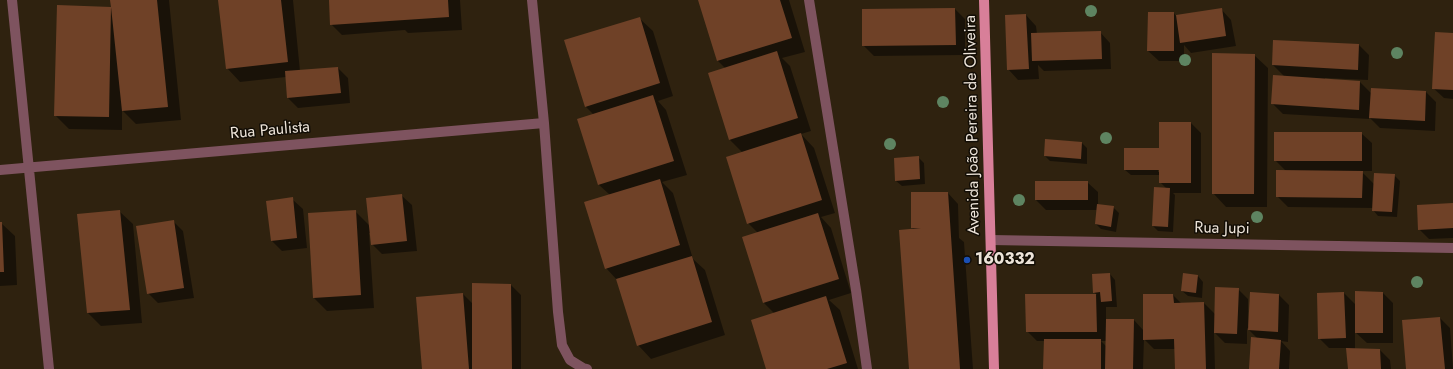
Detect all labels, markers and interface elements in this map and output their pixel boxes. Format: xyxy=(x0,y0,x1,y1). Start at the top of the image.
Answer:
street label: Avenida João Pereira de Oliveira xyxy=(961,15,985,235)
street label: Rua Paulista xyxy=(229,118,311,144)
street label: Rua Jupi xyxy=(1194,219,1250,239)
place label: 160332 xyxy=(975,250,1035,270)
marker: 160332 xyxy=(962,255,972,265)

